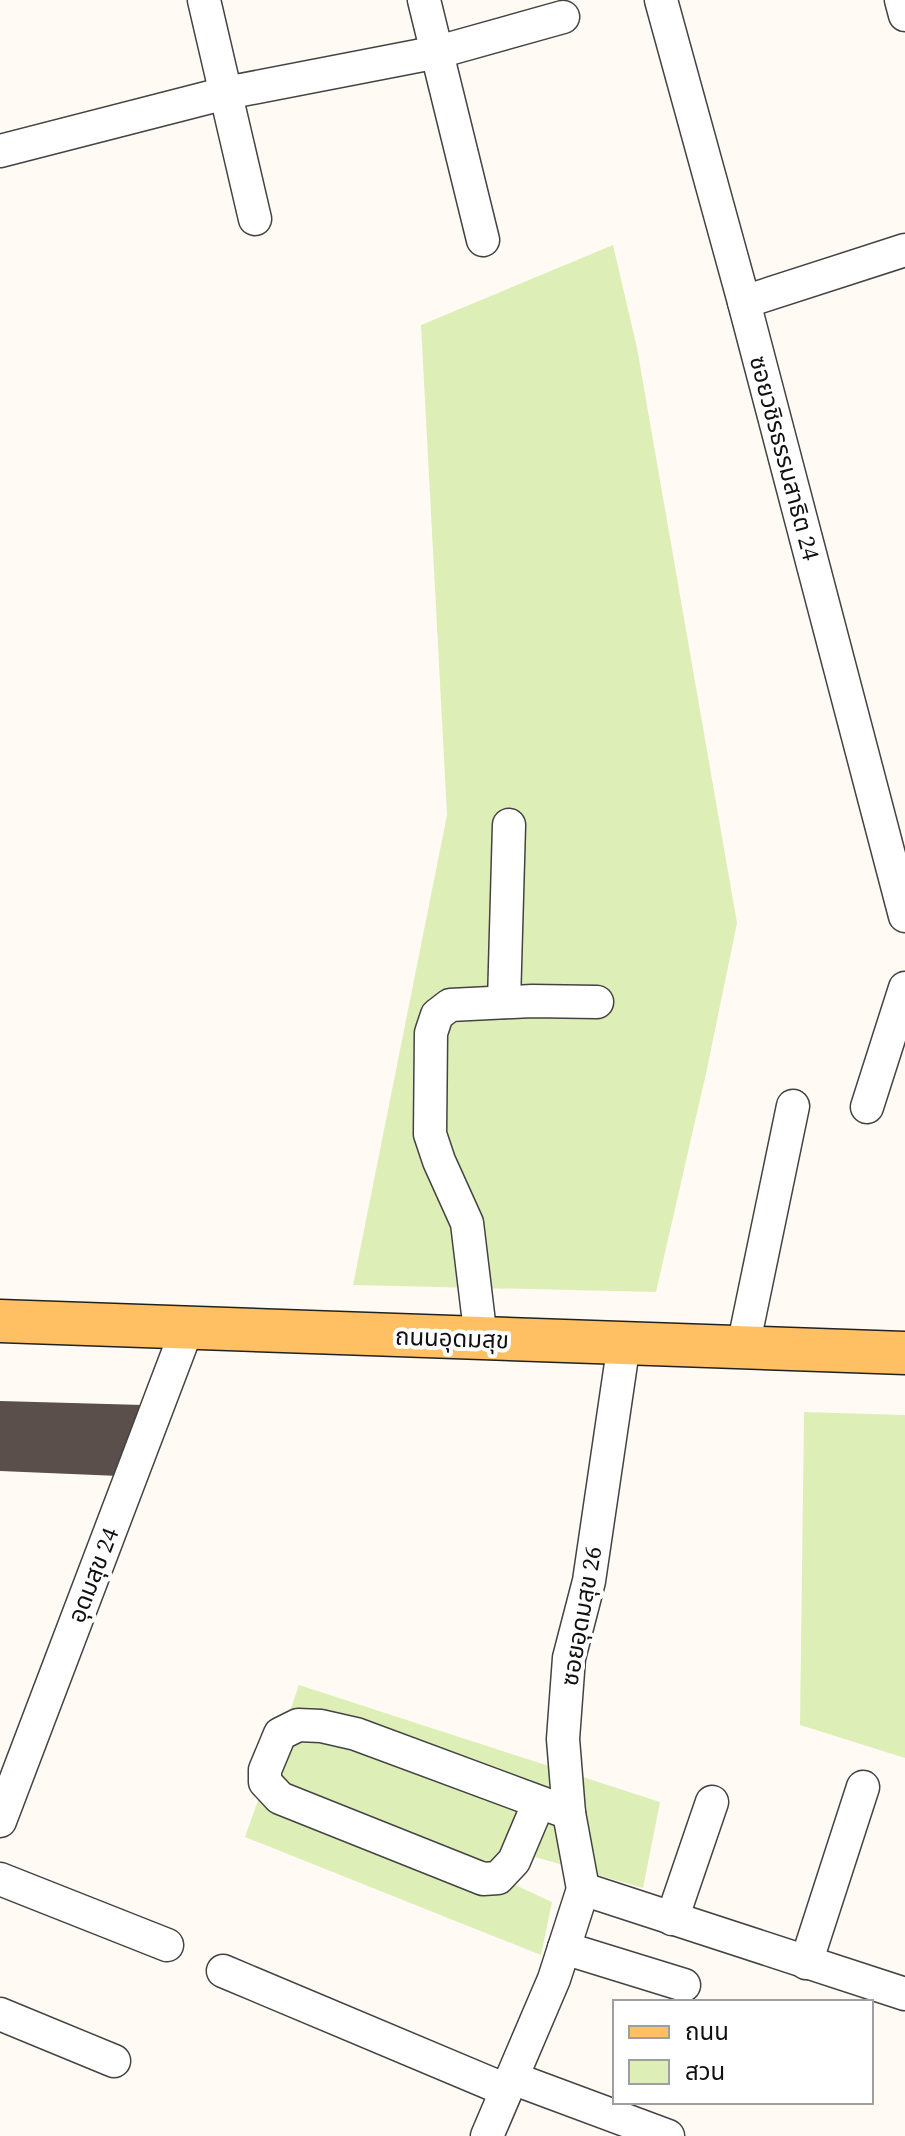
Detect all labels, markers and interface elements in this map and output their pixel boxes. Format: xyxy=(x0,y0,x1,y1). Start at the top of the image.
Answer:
street label: ซอยวชิรธรรมสาธิต 24 xyxy=(742,352,828,564)
street label: ถนนอุดมสุข xyxy=(394,1320,510,1356)
street label: อุดมสุข 24 xyxy=(60,1523,126,1627)
street label: ซอยอุดมสุข 26 xyxy=(552,1544,610,1688)
legend xyxy=(613,2000,873,2104)
text: ถนน xyxy=(685,2015,729,2048)
text: สวน xyxy=(685,2055,725,2088)

